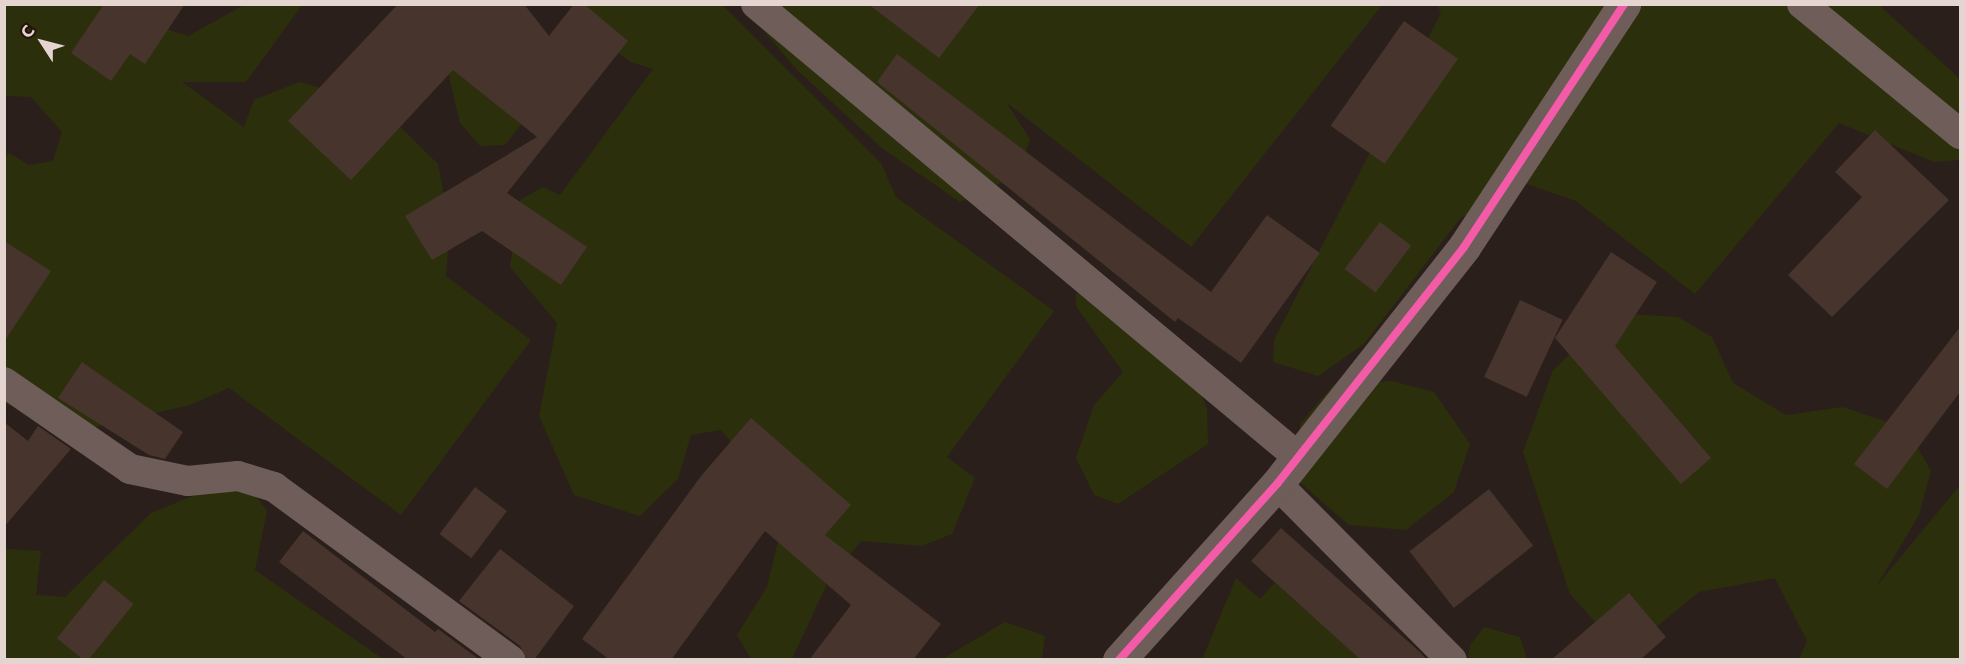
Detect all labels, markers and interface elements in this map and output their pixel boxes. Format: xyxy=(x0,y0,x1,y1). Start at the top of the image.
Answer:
north arrow xyxy=(12,12,72,72)
text: С xyxy=(16,21,38,41)

